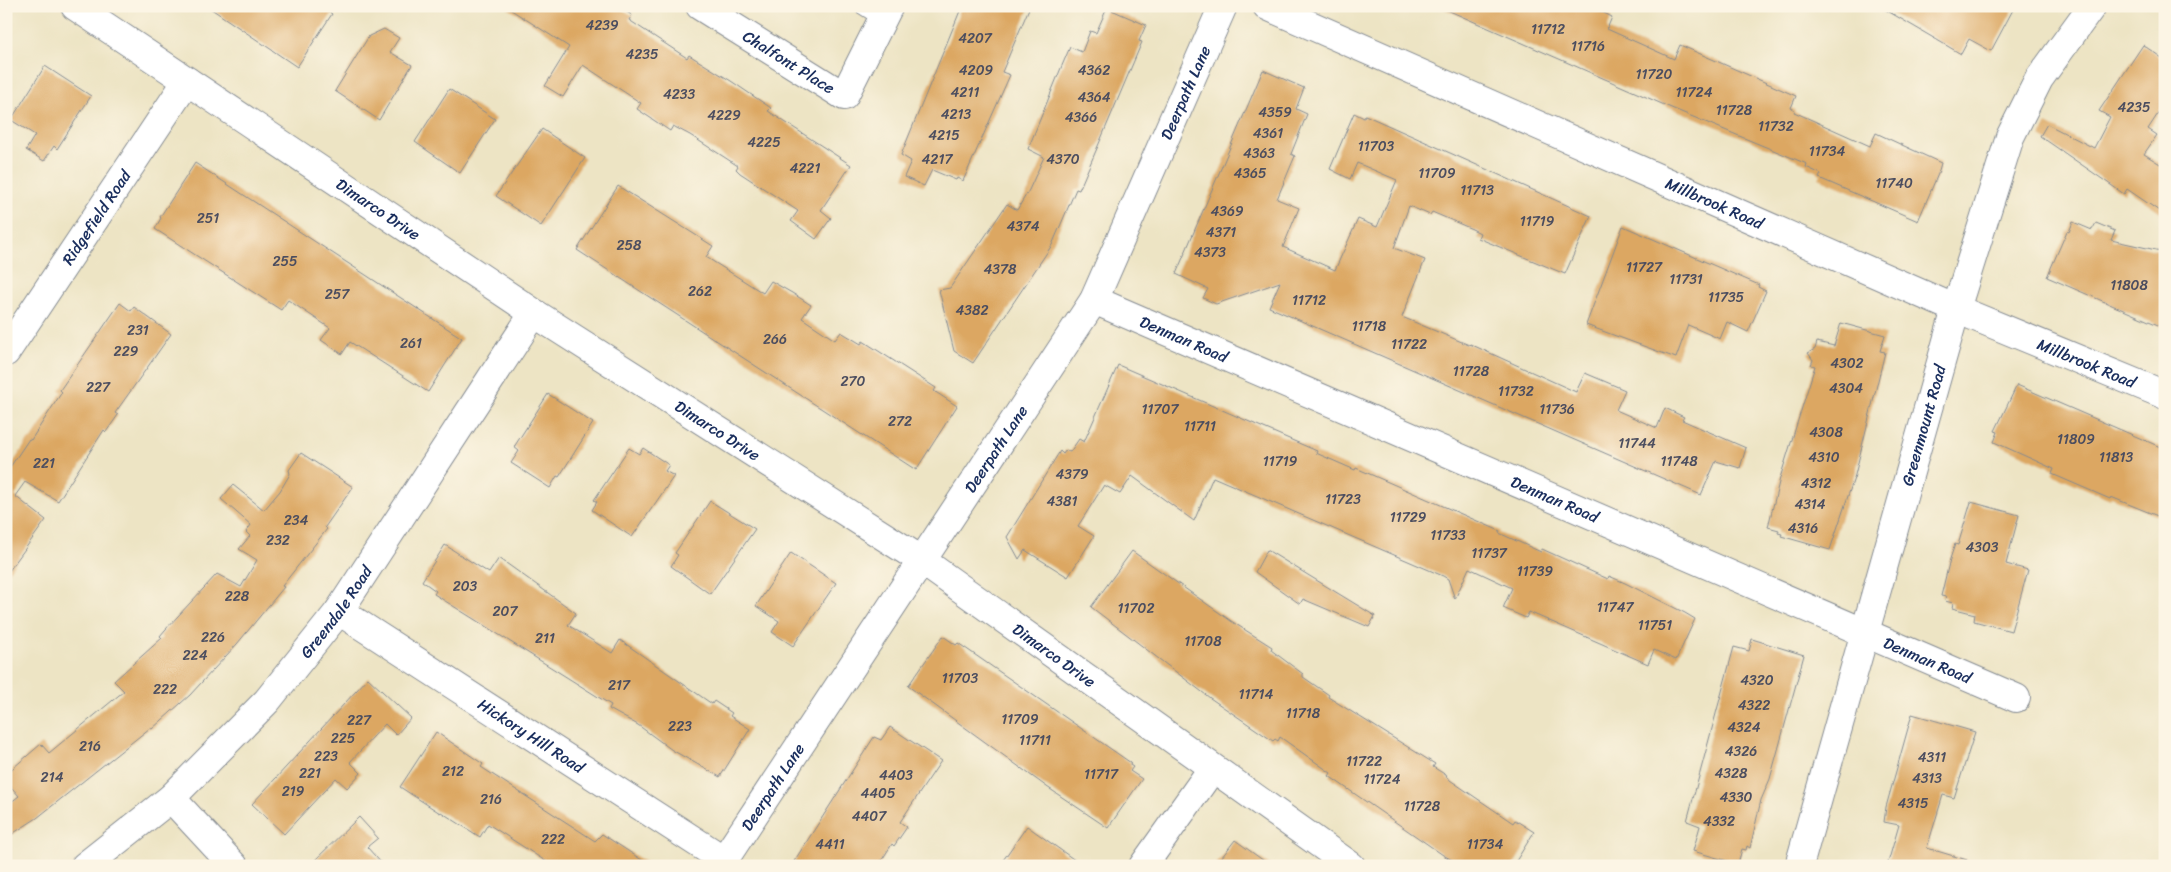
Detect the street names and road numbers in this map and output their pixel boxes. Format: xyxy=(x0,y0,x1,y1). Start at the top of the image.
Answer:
street label: Chalfont Place xyxy=(737,22,841,102)
street label: Deerpath Lane xyxy=(1152,41,1219,145)
street label: Ridgefield Road xyxy=(54,162,140,271)
street label: Millbrook Road xyxy=(1661,169,1770,238)
street label: Dimarco Drive xyxy=(330,170,427,248)
street label: Denman Road xyxy=(1135,307,1234,372)
street label: Millbrook Road xyxy=(2033,330,2142,397)
street label: Greenmount Road xyxy=(1893,360,1955,489)
street label: Dimarco Drive xyxy=(669,392,766,469)
street label: Deerpath Lane xyxy=(956,399,1036,499)
street label: Denman Road xyxy=(1506,468,1605,532)
street label: Greendale Road xyxy=(292,558,381,665)
street label: Dimarco Drive xyxy=(1006,615,1102,695)
street label: Denman Road xyxy=(1879,628,1978,693)
street label: Hickory Hill Road xyxy=(472,690,592,782)
street label: Deerpath Lane xyxy=(733,737,813,837)

